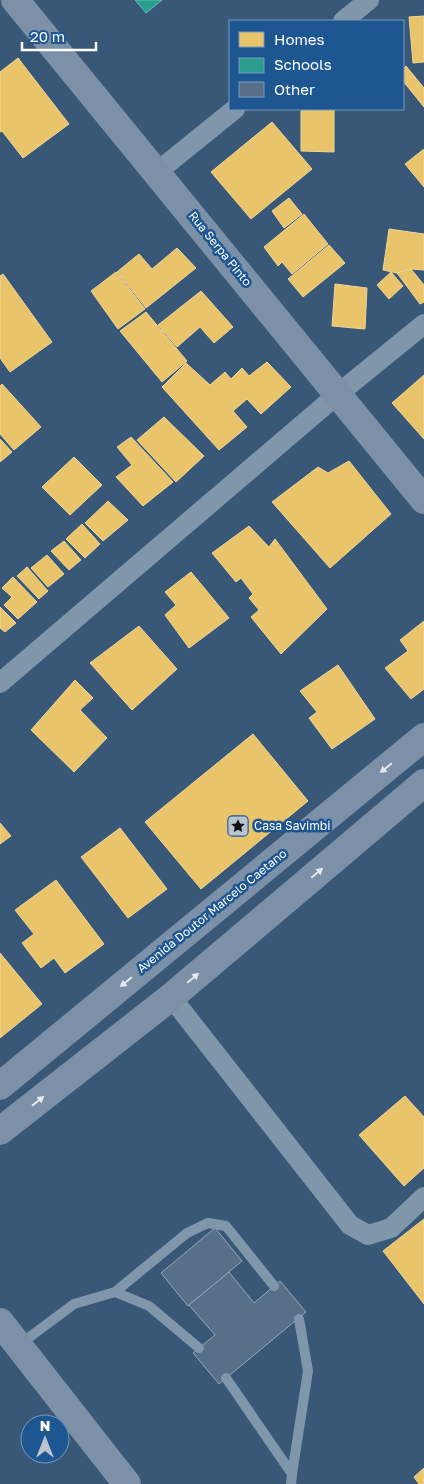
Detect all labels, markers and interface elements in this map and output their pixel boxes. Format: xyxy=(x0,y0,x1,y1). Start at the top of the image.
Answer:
scale bar xyxy=(22,20,96,52)
legend xyxy=(229,20,404,110)
text: 20 m xyxy=(30,27,65,45)
text: Homes xyxy=(274,30,324,48)
text: Schools xyxy=(274,55,332,73)
text: Other xyxy=(274,80,315,98)
street label: Rua Serpa Pinto xyxy=(186,208,255,289)
one-way arrow xyxy=(380,762,393,773)
place icon: Casa Savimbi xyxy=(226,814,250,838)
place label: Casa Savimbi xyxy=(254,818,330,833)
street label: Avenida Doutor Marcelo Caetano xyxy=(134,846,290,976)
one-way arrow xyxy=(310,868,323,879)
one-way arrow xyxy=(186,973,199,984)
one-way arrow xyxy=(119,977,132,988)
one-way arrow xyxy=(32,1096,45,1107)
north arrow xyxy=(20,1414,70,1464)
text: N xyxy=(40,1417,50,1434)

